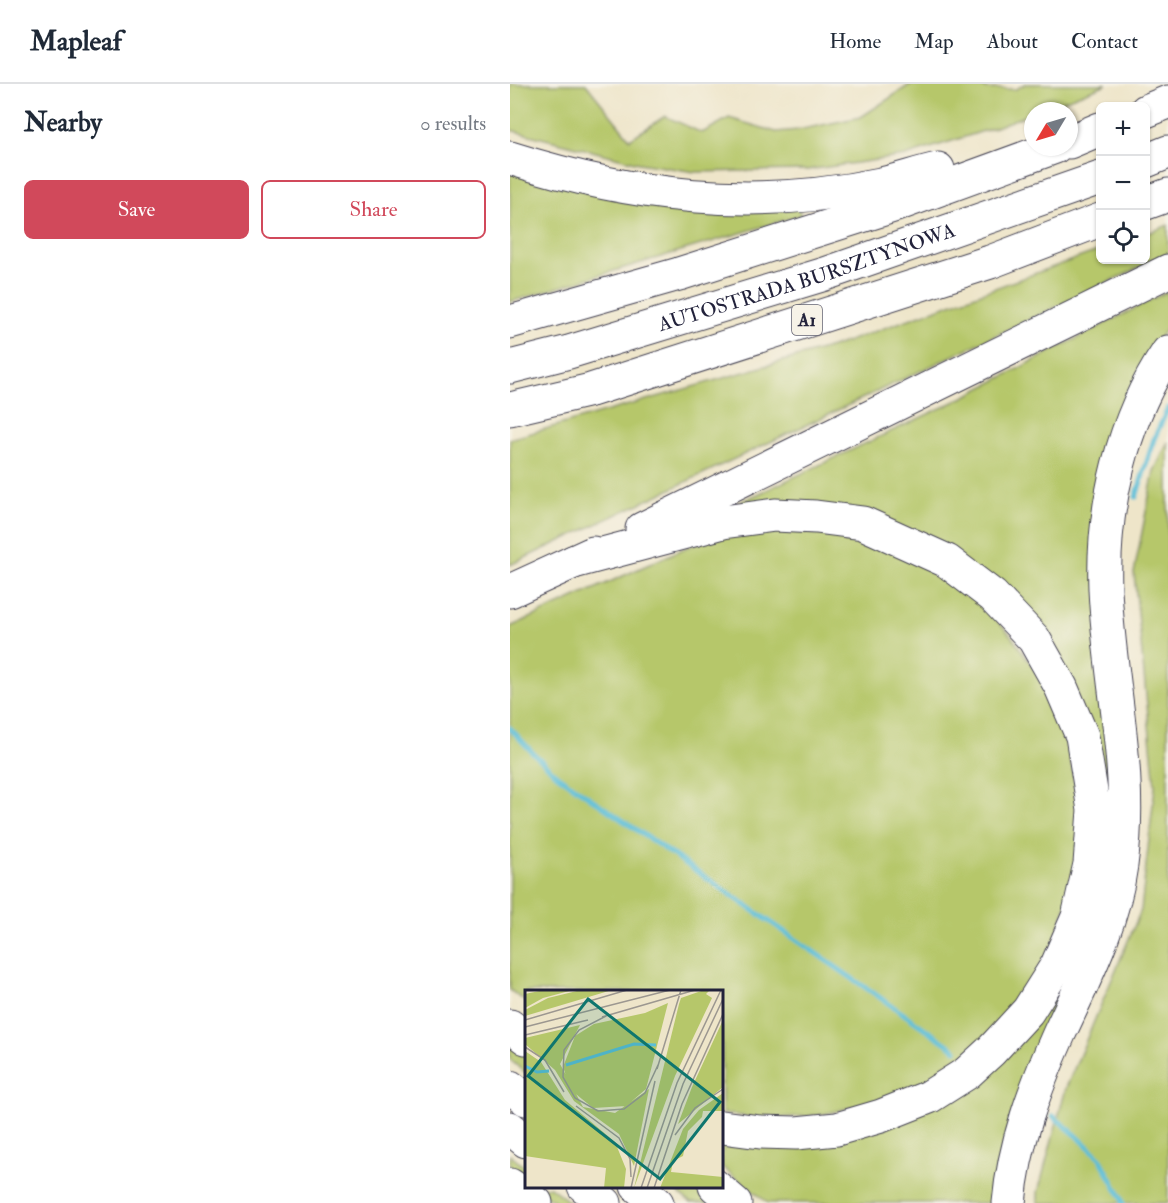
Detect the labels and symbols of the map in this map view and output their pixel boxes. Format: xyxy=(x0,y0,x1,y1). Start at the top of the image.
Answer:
north arrow xyxy=(1024,102,1078,156)
street label: AUTOSTRADA BURSZTYNOWA xyxy=(654,217,959,337)
road number: A1 xyxy=(792,305,822,335)
inset map xyxy=(525,990,723,1188)

